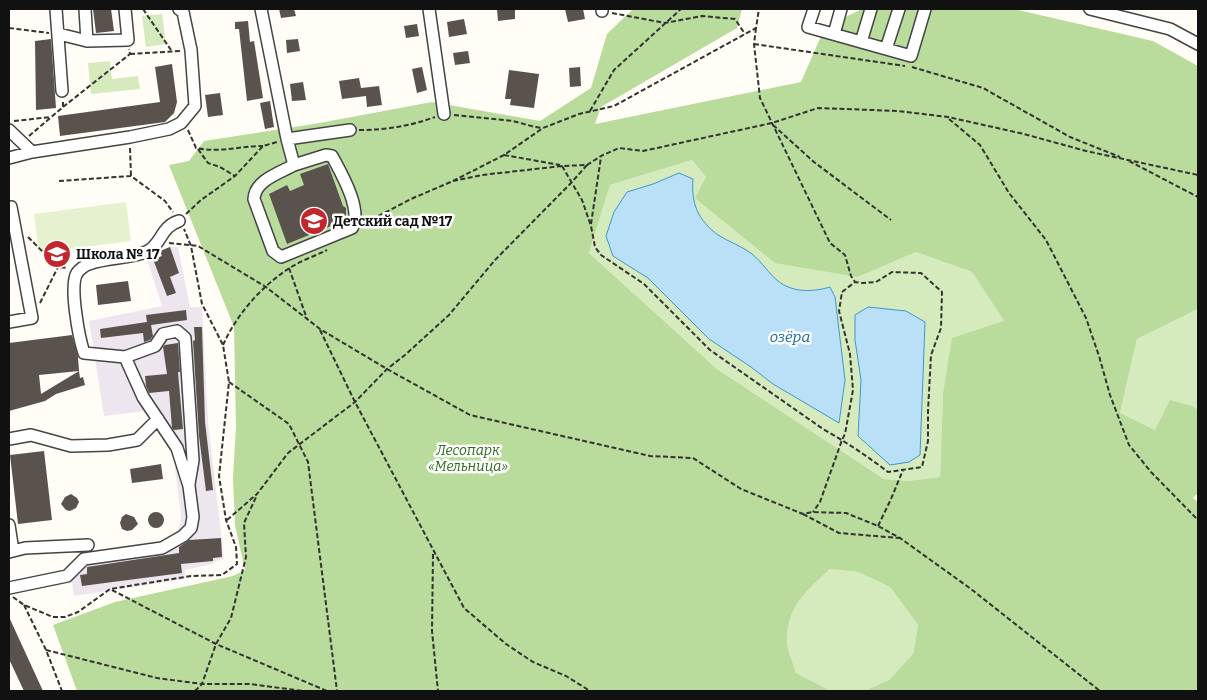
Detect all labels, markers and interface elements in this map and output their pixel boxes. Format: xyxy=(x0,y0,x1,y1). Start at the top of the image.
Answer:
school or university icon: Детский сад №17 xyxy=(299,206,329,236)
place label: Детский сад №17 xyxy=(333,213,453,230)
school or university icon: Школа № 17 xyxy=(42,239,72,269)
place label: Школа № 17 xyxy=(76,246,160,263)
water label: озёра xyxy=(770,328,810,346)
park label: Лесопарк «Мельница» xyxy=(428,442,508,475)

